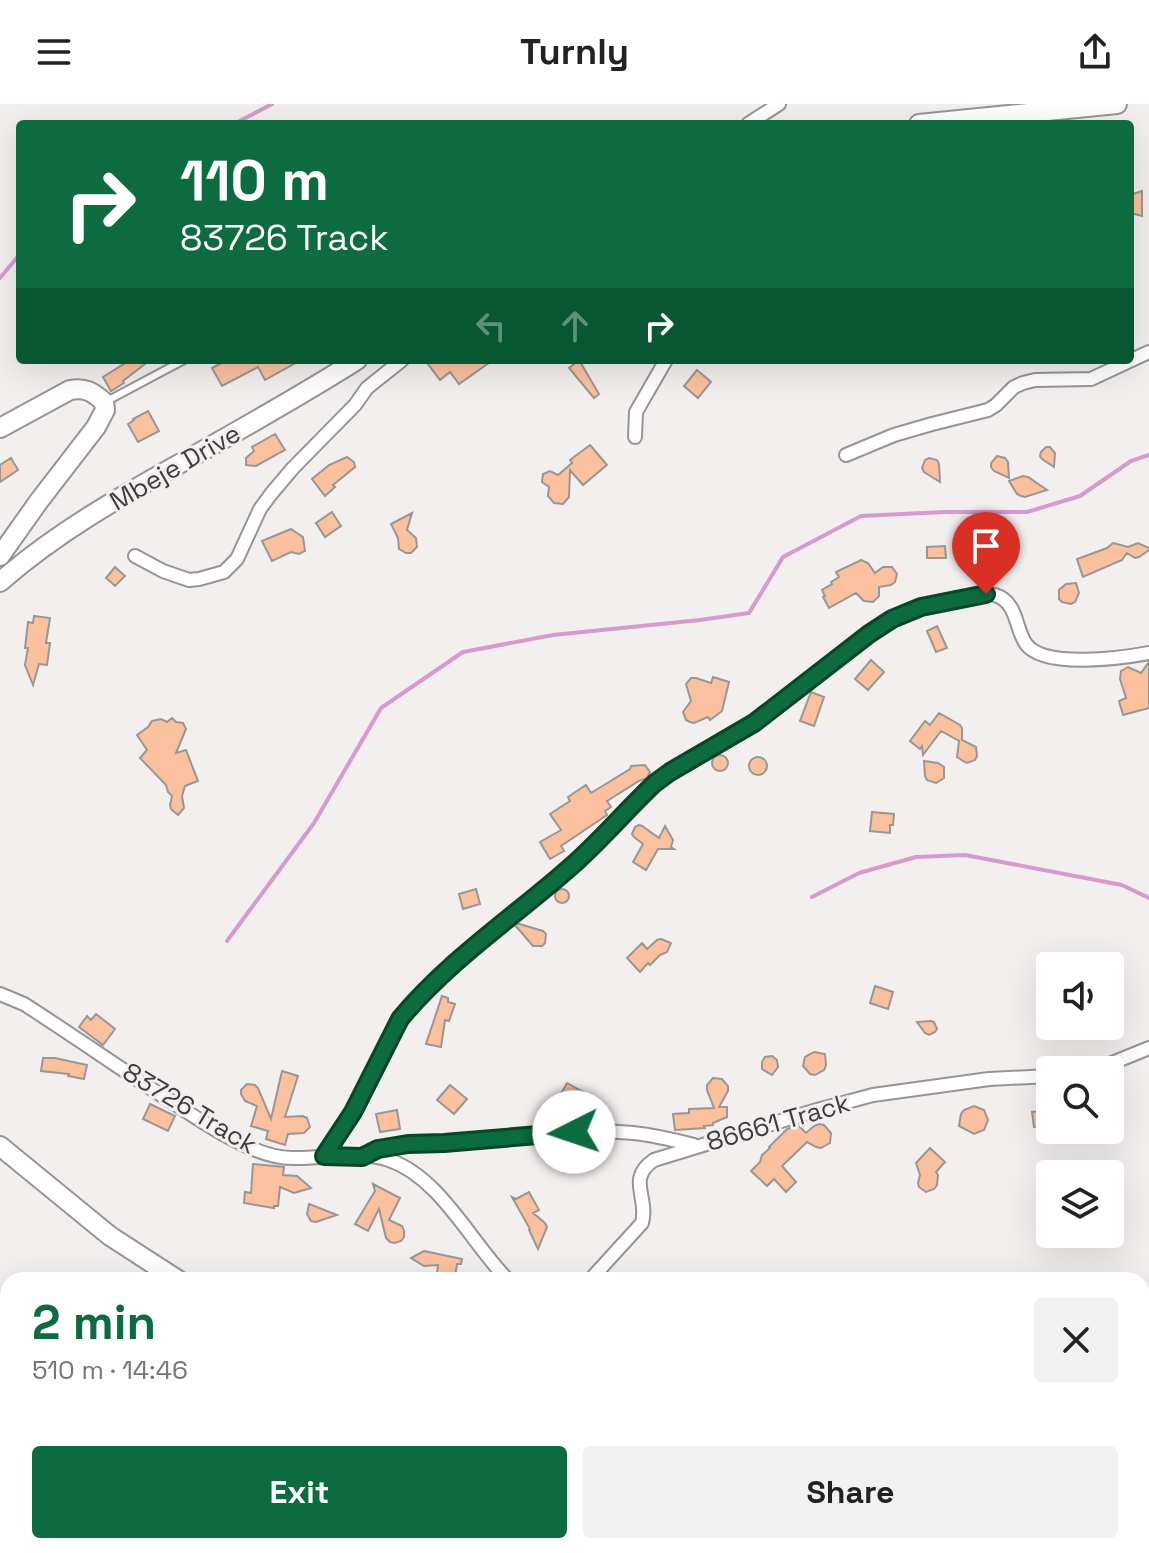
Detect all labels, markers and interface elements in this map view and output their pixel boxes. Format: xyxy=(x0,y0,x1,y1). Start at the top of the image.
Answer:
text: Turnly xyxy=(520,29,629,75)
icon: menu xyxy=(32,30,76,74)
icon: share xyxy=(1073,30,1117,74)
text: 110 m xyxy=(180,145,329,216)
icon: right xyxy=(48,152,152,256)
text: 83726 Track xyxy=(180,215,389,261)
icon: left xyxy=(469,304,513,348)
icon: ahead xyxy=(553,304,597,348)
icon: right xyxy=(637,304,681,348)
street label: Mbeje Drive xyxy=(104,416,246,518)
pin xyxy=(952,512,1020,594)
icon: arrive xyxy=(964,524,1008,568)
map controls xyxy=(1036,952,1124,1248)
button: sound xyxy=(1036,952,1124,1040)
street label: 83726 Track xyxy=(117,1055,263,1161)
button: search xyxy=(1036,1056,1124,1144)
street label: 86661 Track xyxy=(702,1085,854,1159)
position arrow xyxy=(532,1090,616,1174)
button: layers xyxy=(1036,1160,1124,1248)
text: 2 min xyxy=(32,1292,156,1353)
button: close xyxy=(1034,1298,1118,1382)
text: 510 m · 14:46 xyxy=(32,1353,188,1387)
button: Exit xyxy=(32,1446,567,1538)
button: Share xyxy=(583,1446,1118,1538)

